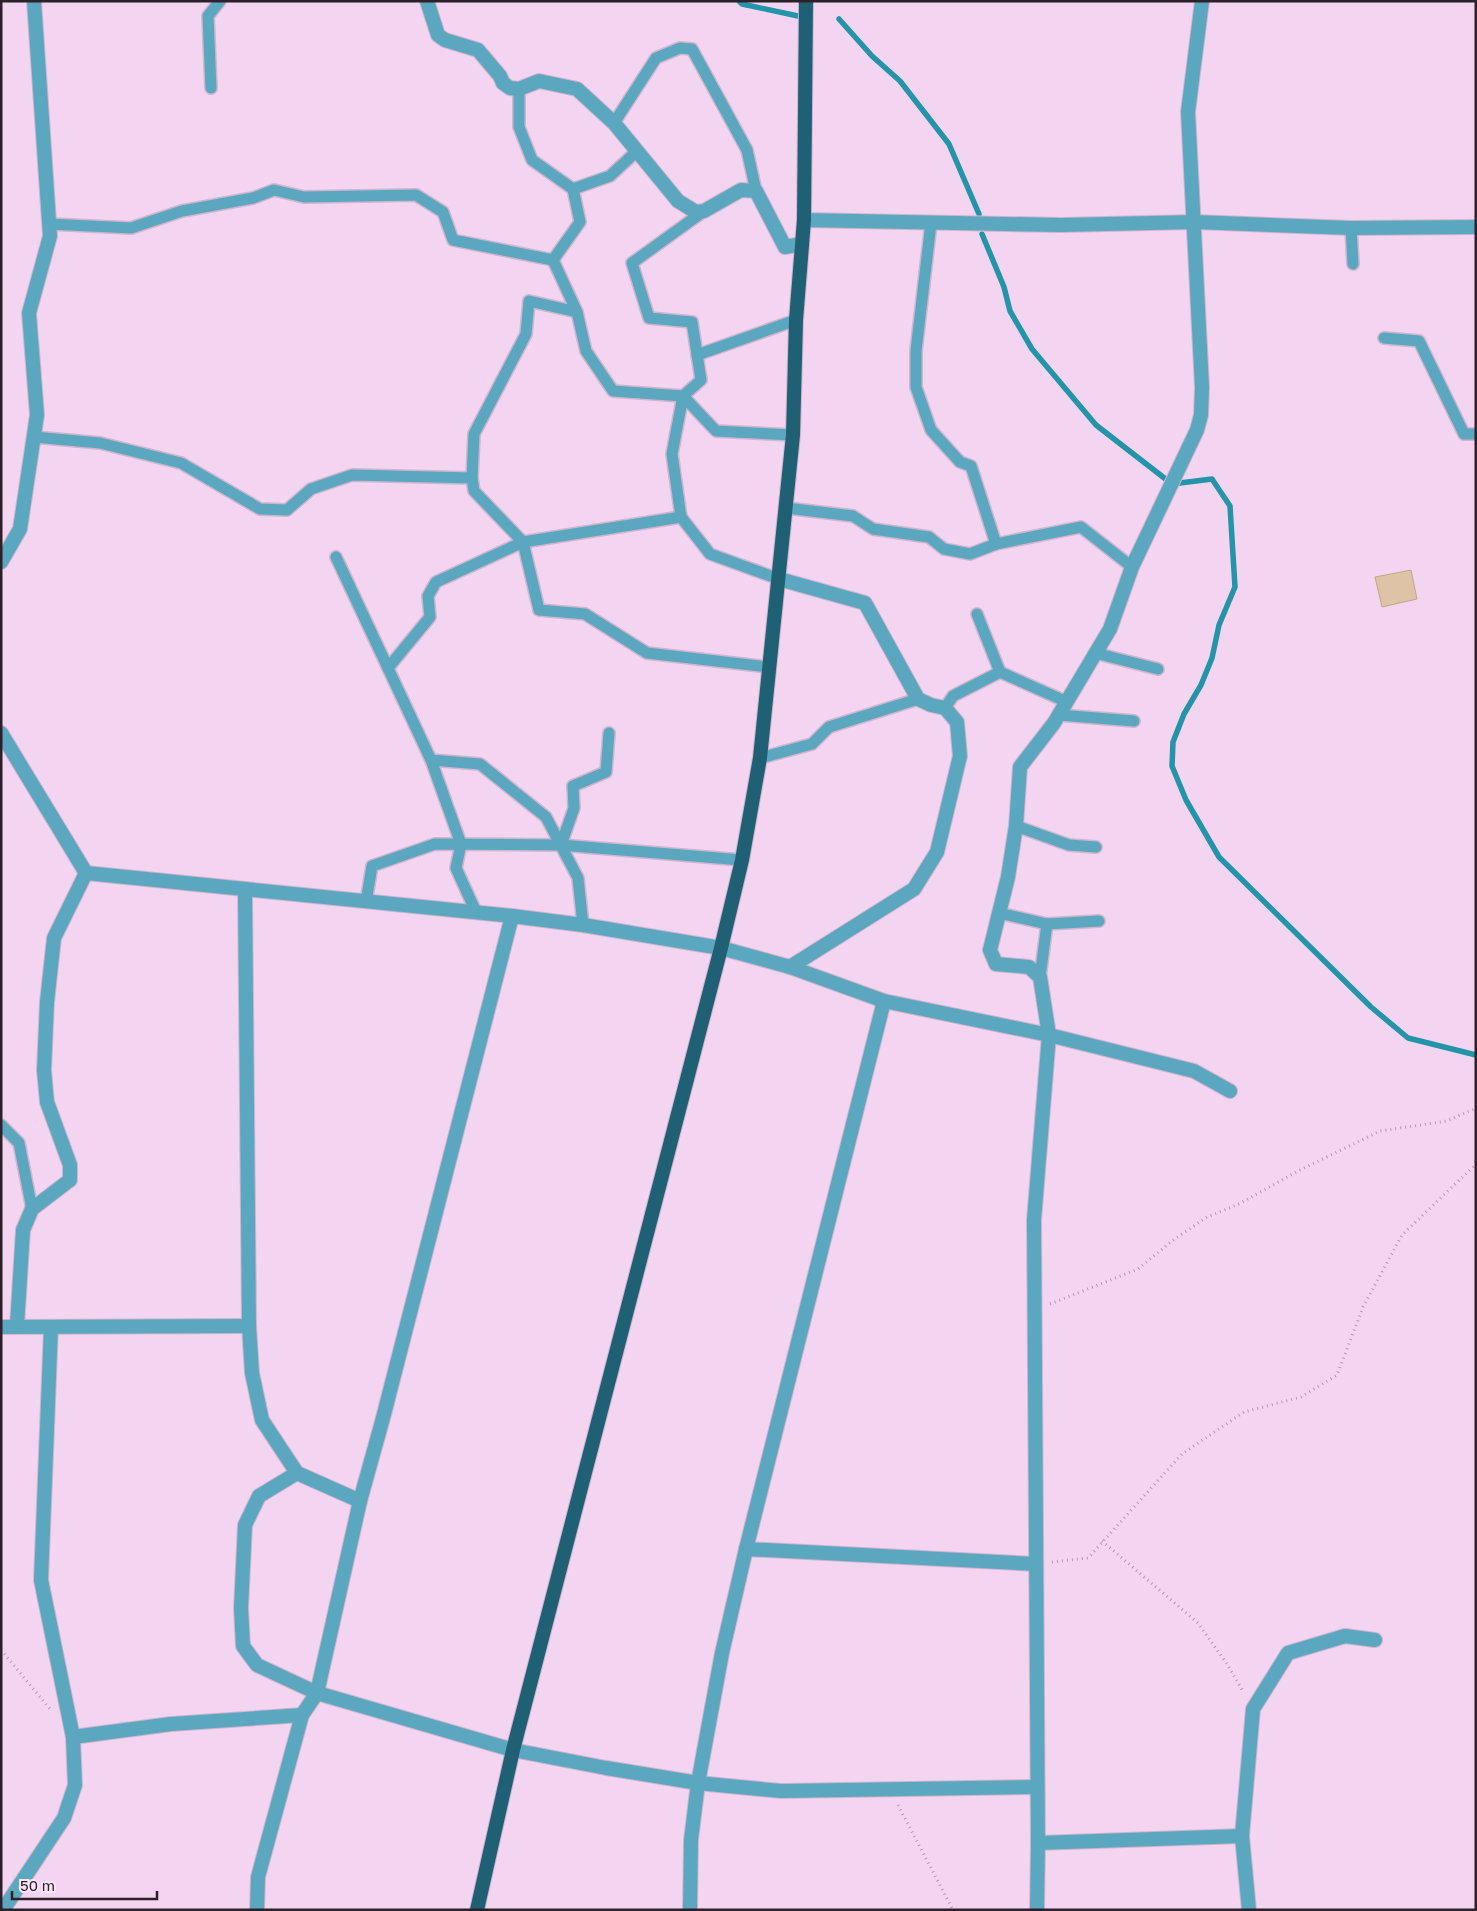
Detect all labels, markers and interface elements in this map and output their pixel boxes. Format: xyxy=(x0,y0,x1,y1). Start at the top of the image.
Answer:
scale bar xyxy=(12,1868,158,1900)
text: 50 m xyxy=(20,1876,55,1894)

